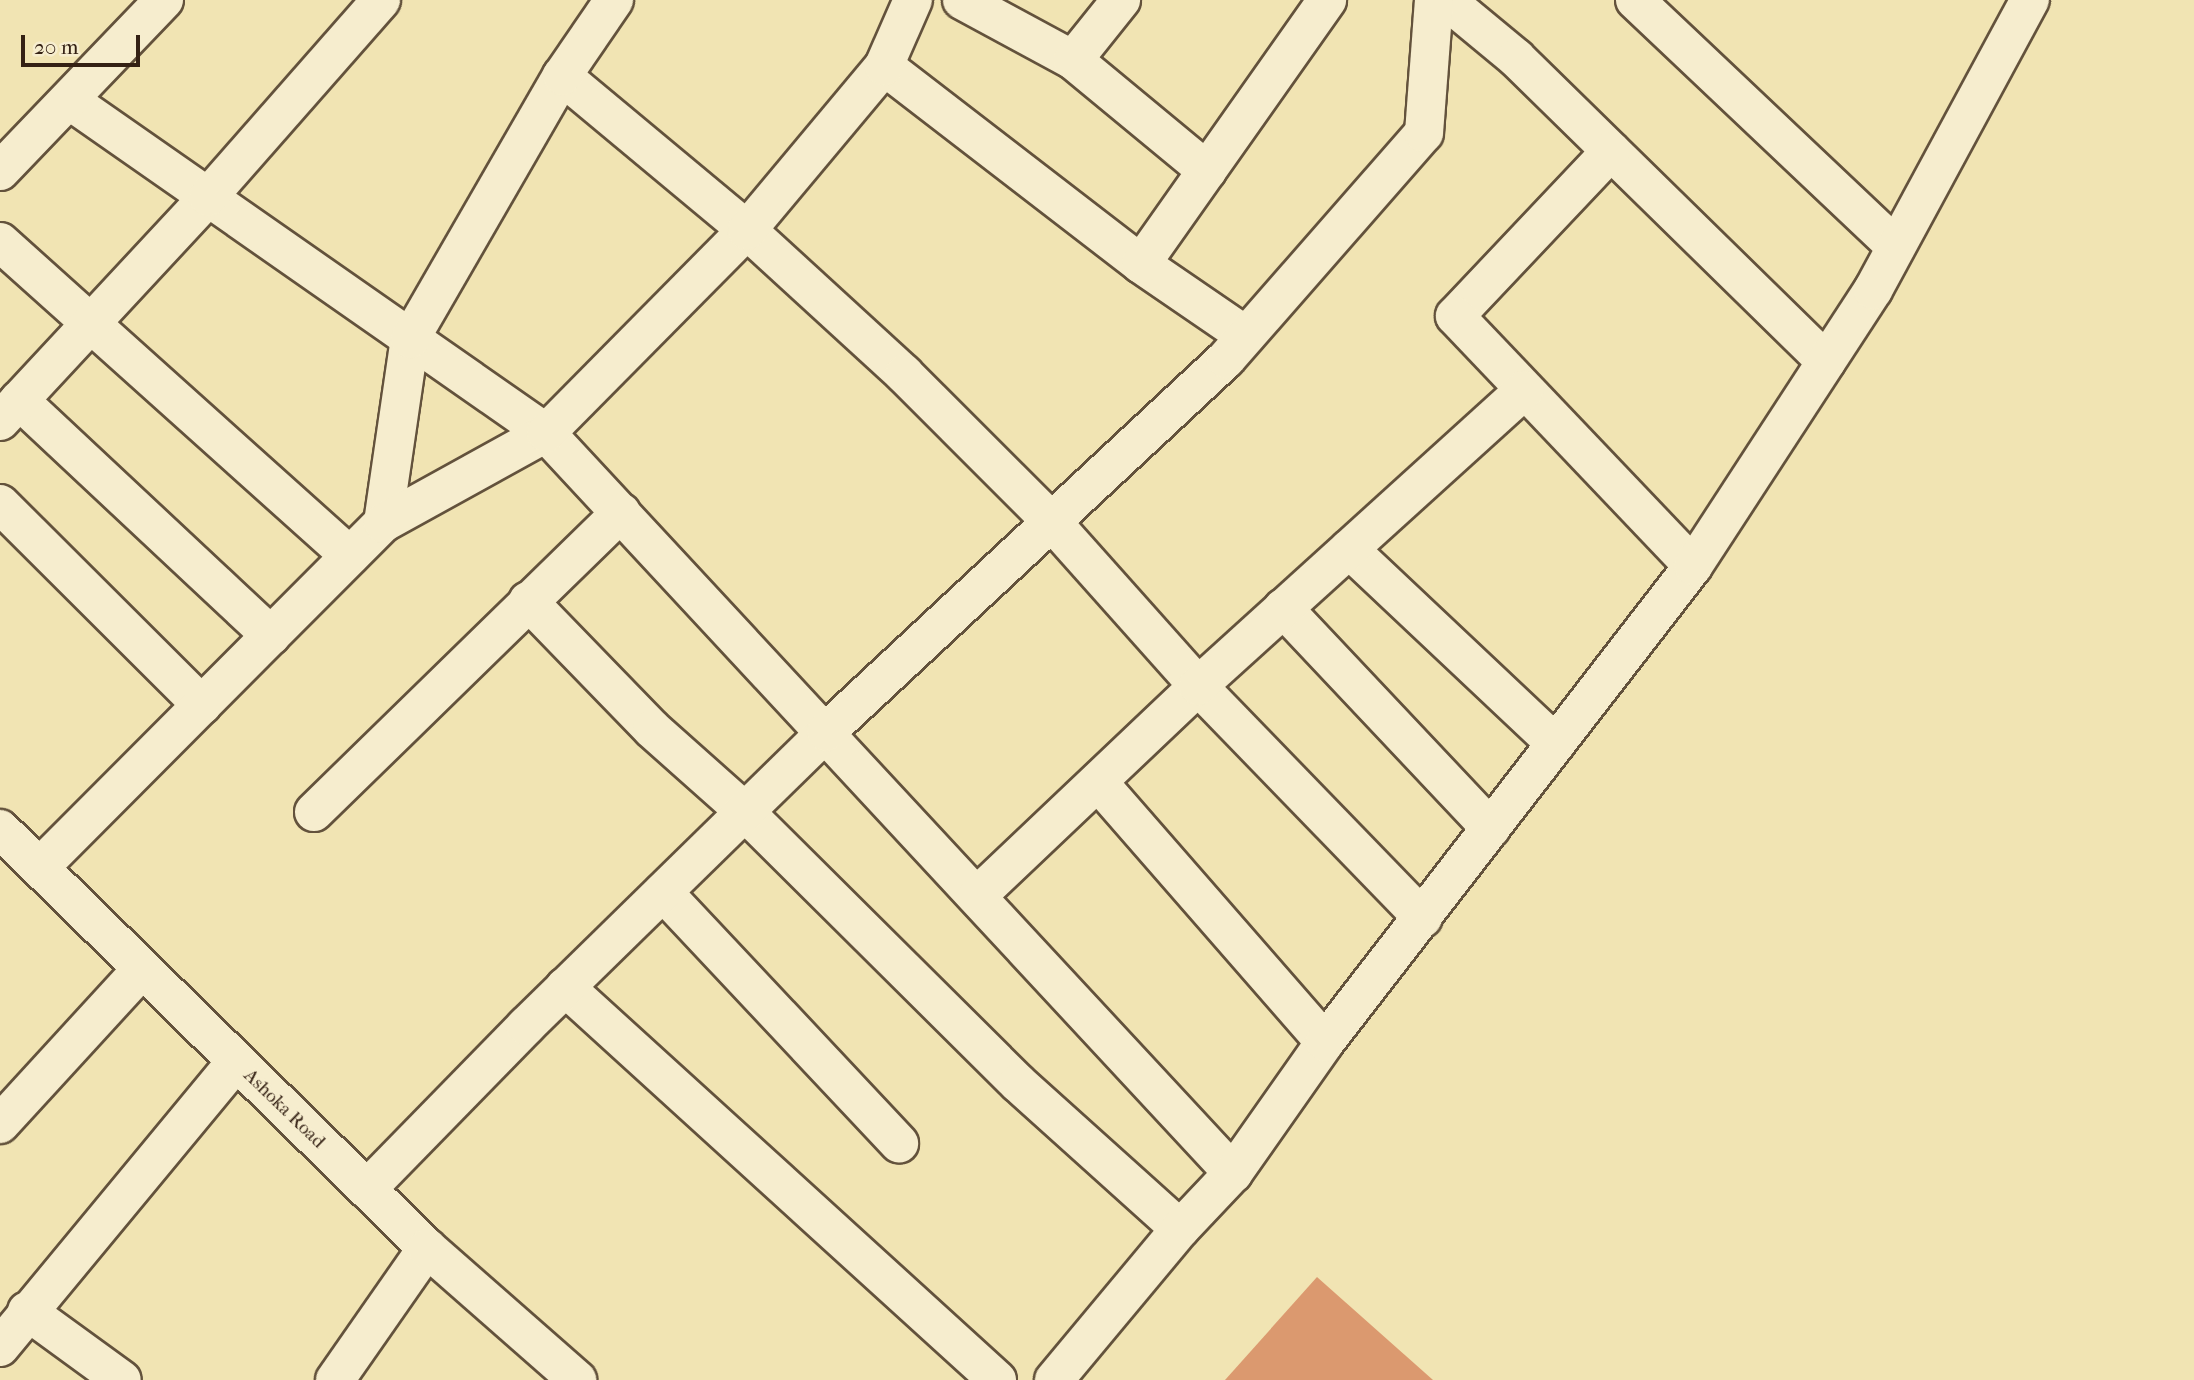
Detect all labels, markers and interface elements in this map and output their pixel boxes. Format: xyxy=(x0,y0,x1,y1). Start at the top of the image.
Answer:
scale bar xyxy=(24,21,144,65)
text: 20 m xyxy=(34,35,78,59)
street label: Ashoka Road xyxy=(239,1065,329,1153)

